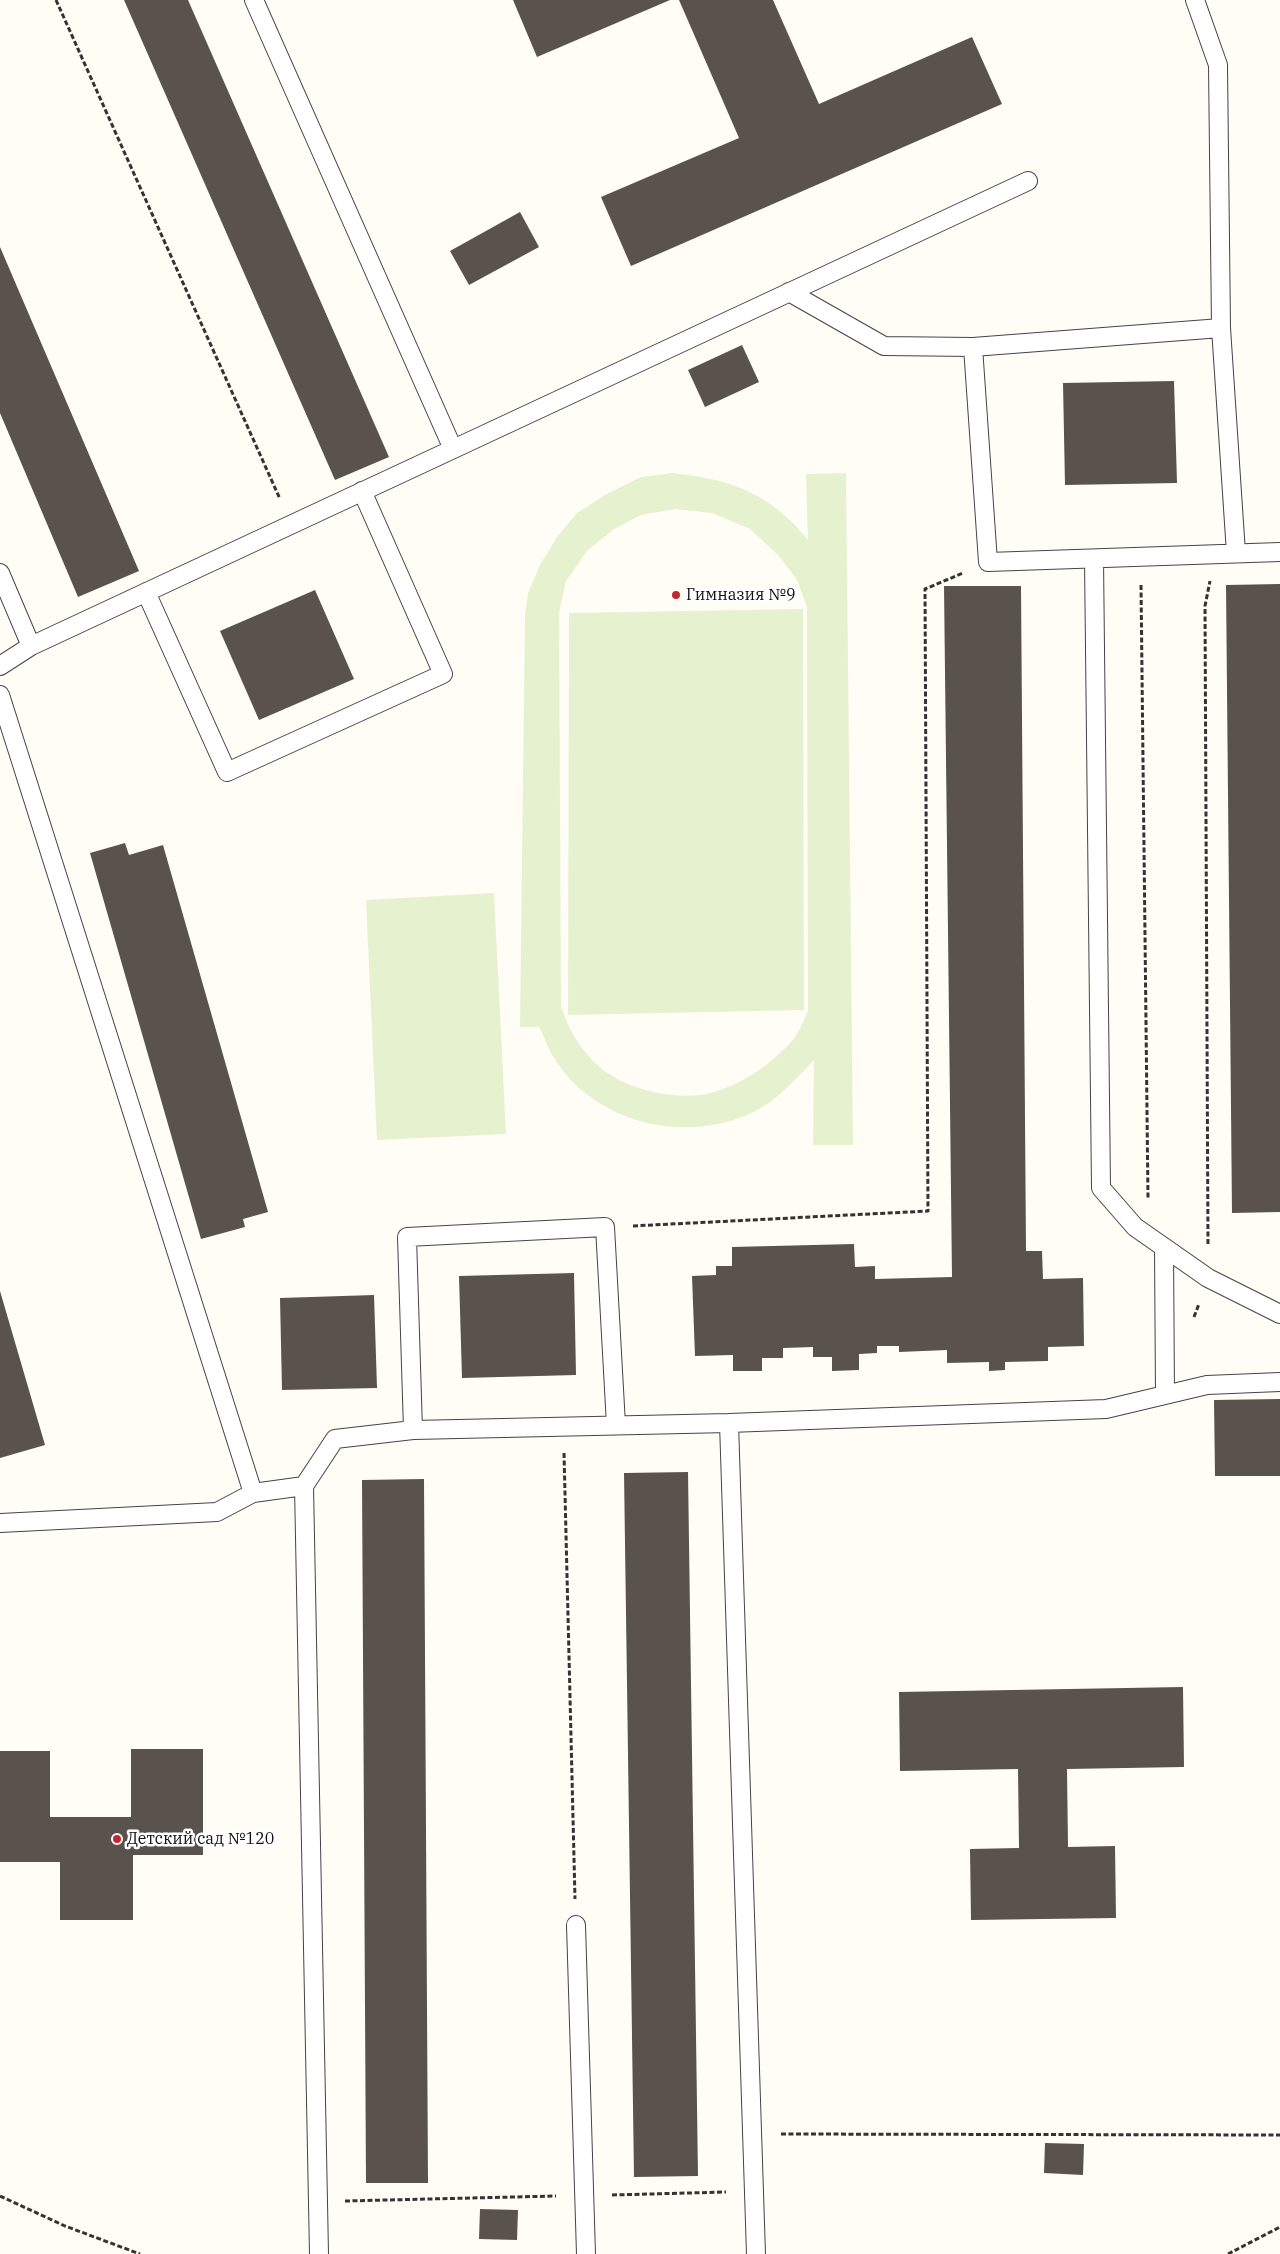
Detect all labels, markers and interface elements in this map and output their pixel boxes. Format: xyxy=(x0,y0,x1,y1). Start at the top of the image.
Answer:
place label: Гимназия №9 xyxy=(686,585,796,605)
marker: Гимназия №9 xyxy=(670,589,682,601)
place label: Детский сад №120 xyxy=(127,1829,274,1849)
marker: Детский сад №120 xyxy=(111,1833,123,1845)

